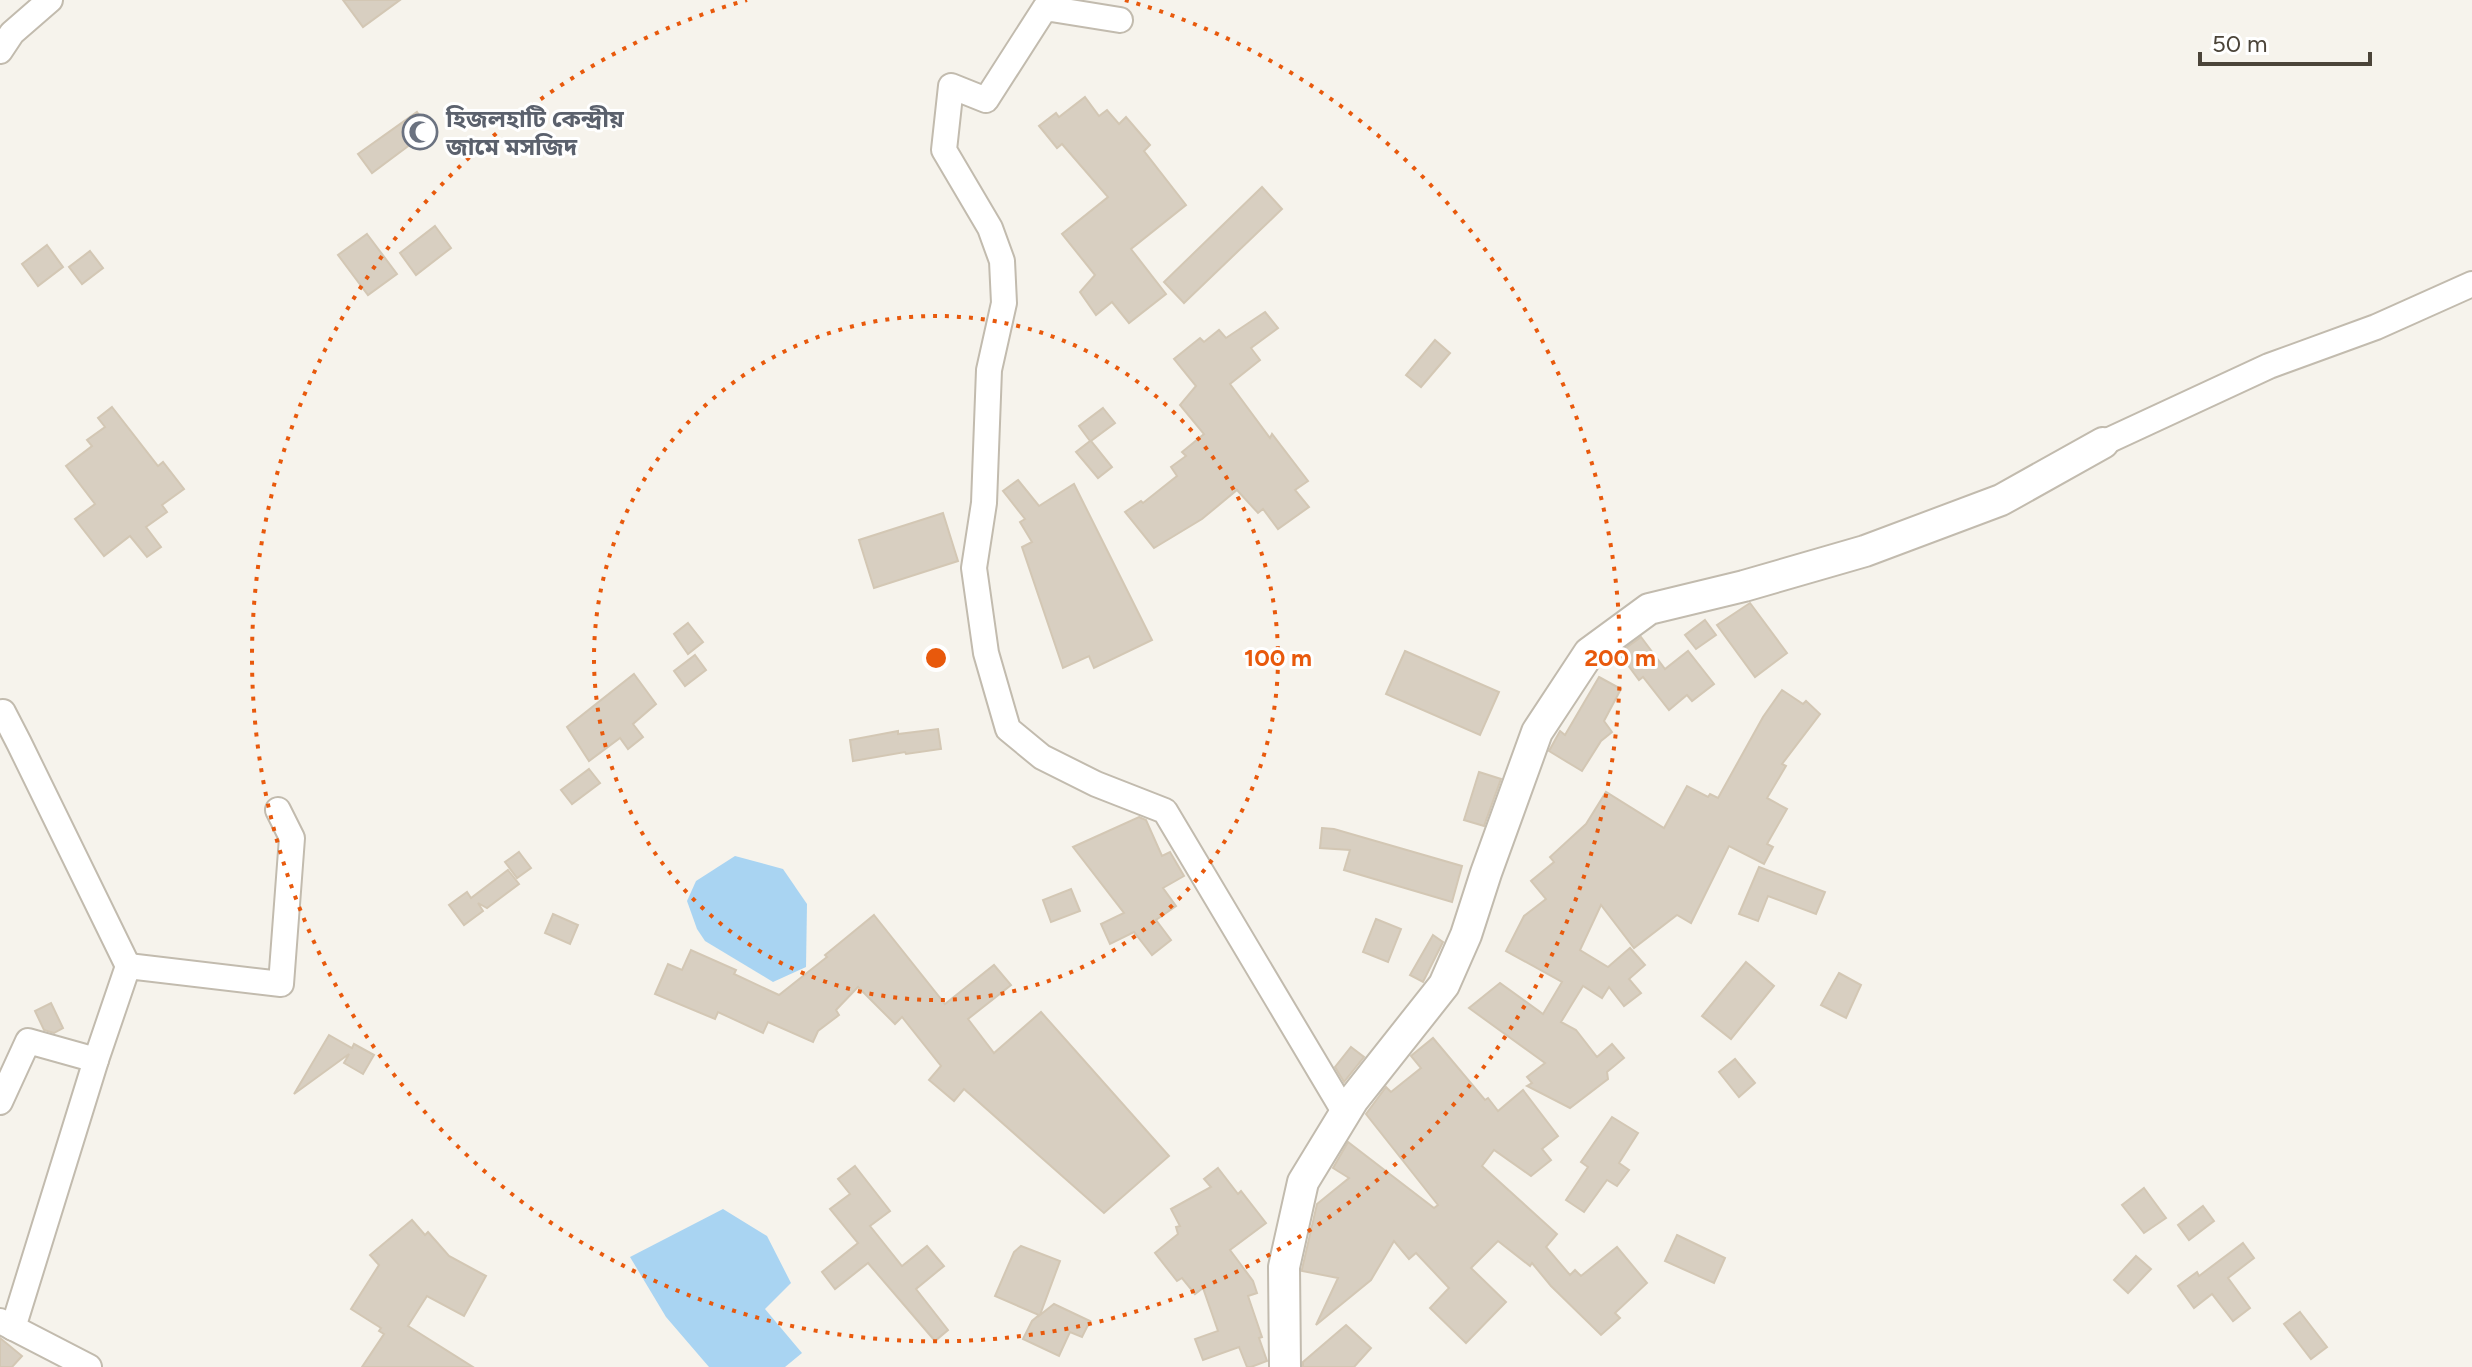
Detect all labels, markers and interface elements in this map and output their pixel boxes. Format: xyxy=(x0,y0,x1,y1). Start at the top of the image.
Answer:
scale bar xyxy=(2200,16,2370,66)
text: 50 m xyxy=(2212,29,2268,58)
place label: হিজলহাটি কেন্দ্রীয় জামে মসজিদ xyxy=(445,104,625,161)
mosque icon: হিজলহাটি কেন্দ্রীয় জামে মসজিদ xyxy=(401,113,439,151)
text: 100 m xyxy=(1244,643,1312,672)
text: 200 m xyxy=(1584,643,1656,672)
centre of rings xyxy=(922,644,950,672)

